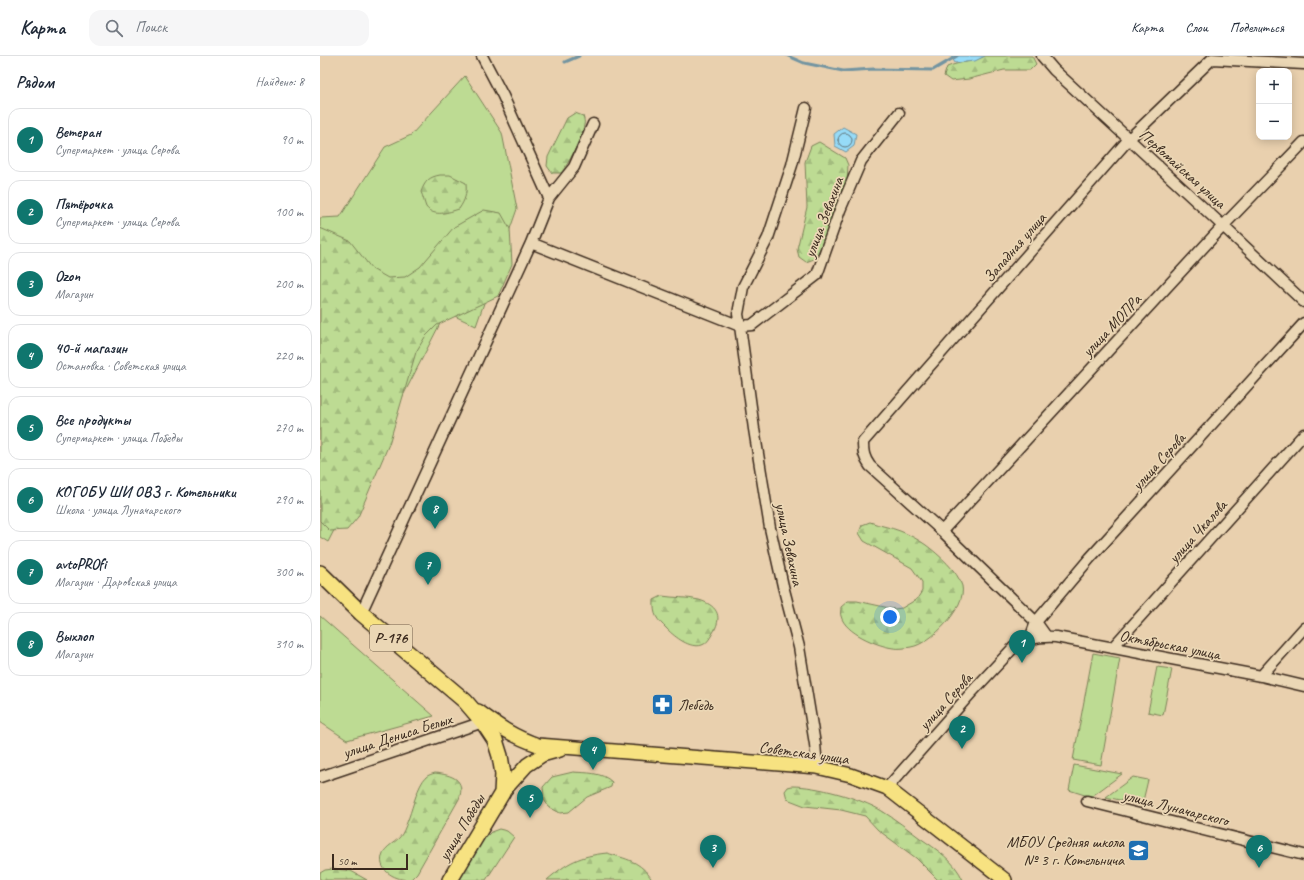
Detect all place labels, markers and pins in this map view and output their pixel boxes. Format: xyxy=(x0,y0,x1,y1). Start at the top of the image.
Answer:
pin: 8 xyxy=(422,496,448,529)
pin: 7 xyxy=(415,552,441,585)
pin: 1 xyxy=(1009,630,1035,663)
pharmacy icon: Лебедь xyxy=(650,691,676,717)
place label: Лебедь xyxy=(678,695,714,715)
pin: 2 xyxy=(949,716,975,749)
pin: 4 xyxy=(580,737,606,770)
pin: 5 xyxy=(517,785,543,818)
place label: МБОУ Средняя школа № 3 г. Котельнича xyxy=(1006,832,1126,870)
pin: 3 xyxy=(700,835,726,868)
pin: 6 xyxy=(1246,835,1272,868)
school or university icon: МБОУ Средняя школа № 3 г. Котельнича xyxy=(1126,837,1152,863)

